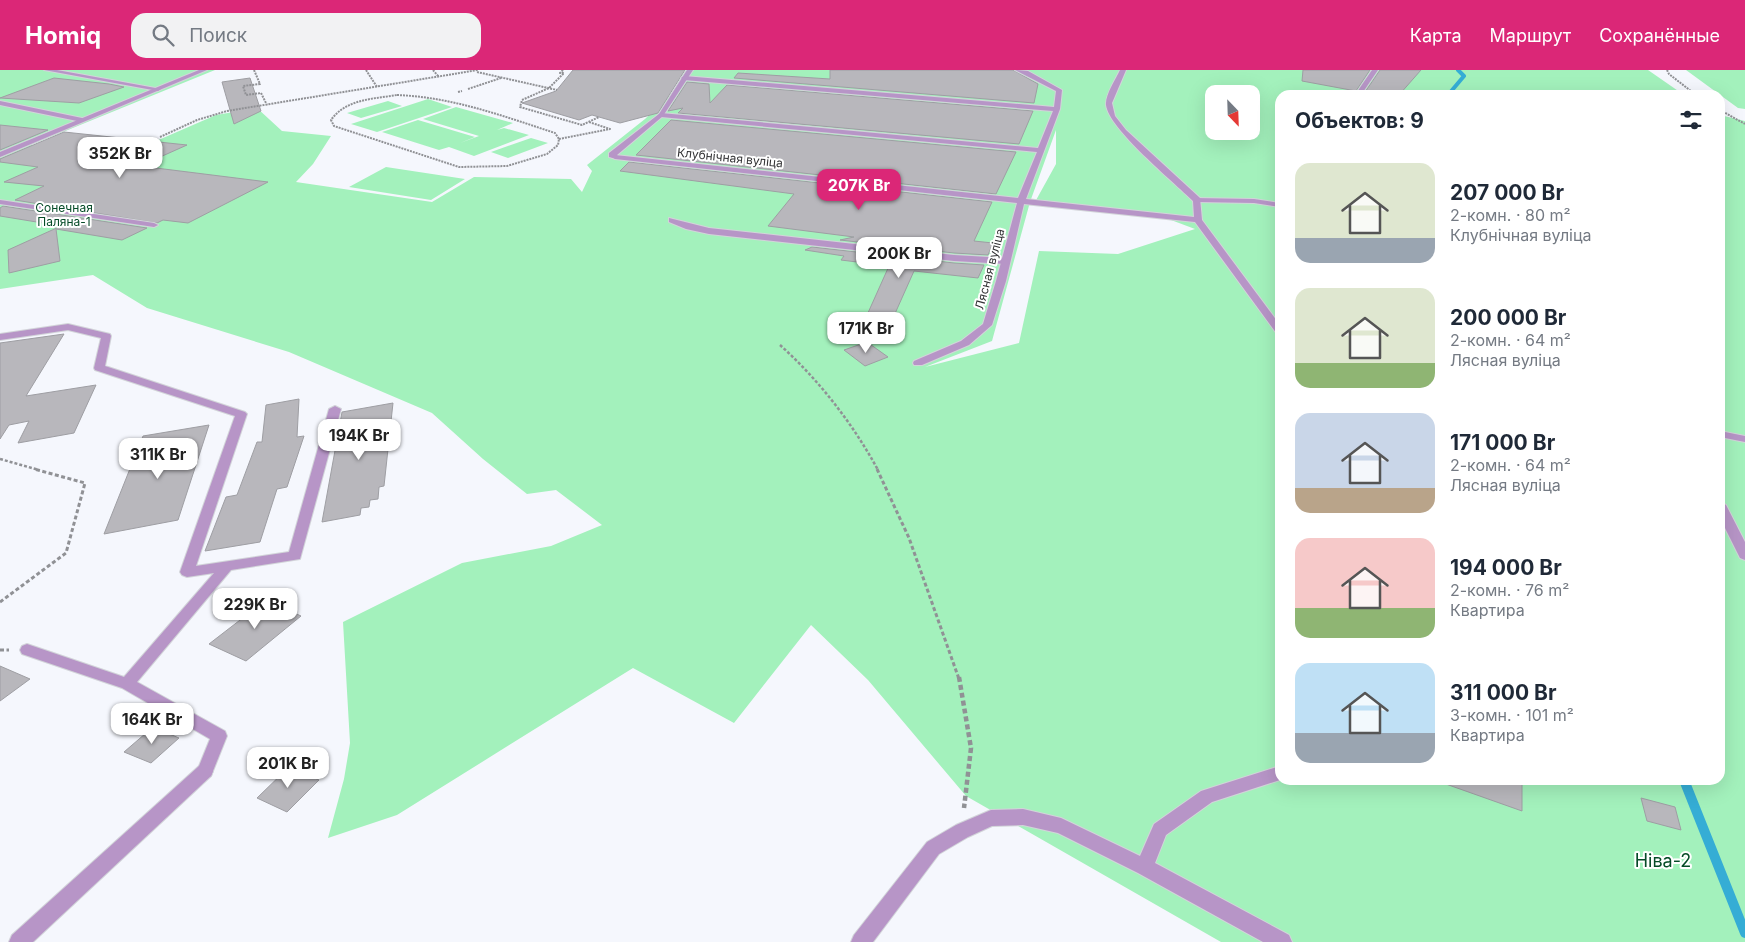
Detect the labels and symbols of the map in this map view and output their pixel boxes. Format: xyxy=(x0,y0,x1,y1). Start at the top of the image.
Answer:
north arrow xyxy=(1205,85,1260,140)
pin: 352K Br xyxy=(74,136,166,179)
street label: Клубнічная вуліца xyxy=(676,144,784,171)
pin: 207K Br xyxy=(813,168,905,211)
park label: Сонечная Паляна-1 xyxy=(35,200,93,229)
street label: Лясная вуліца xyxy=(972,227,1008,311)
pin: 200K Br xyxy=(853,236,945,279)
pin: 171K Br xyxy=(820,312,912,354)
pin: 194K Br xyxy=(313,418,405,461)
pin: 311K Br xyxy=(112,438,204,480)
pin: 229K Br xyxy=(209,588,301,630)
pin: 164K Br xyxy=(106,702,198,745)
pin: 201K Br xyxy=(242,746,334,789)
park label: Ніва-2 xyxy=(1635,850,1691,871)

